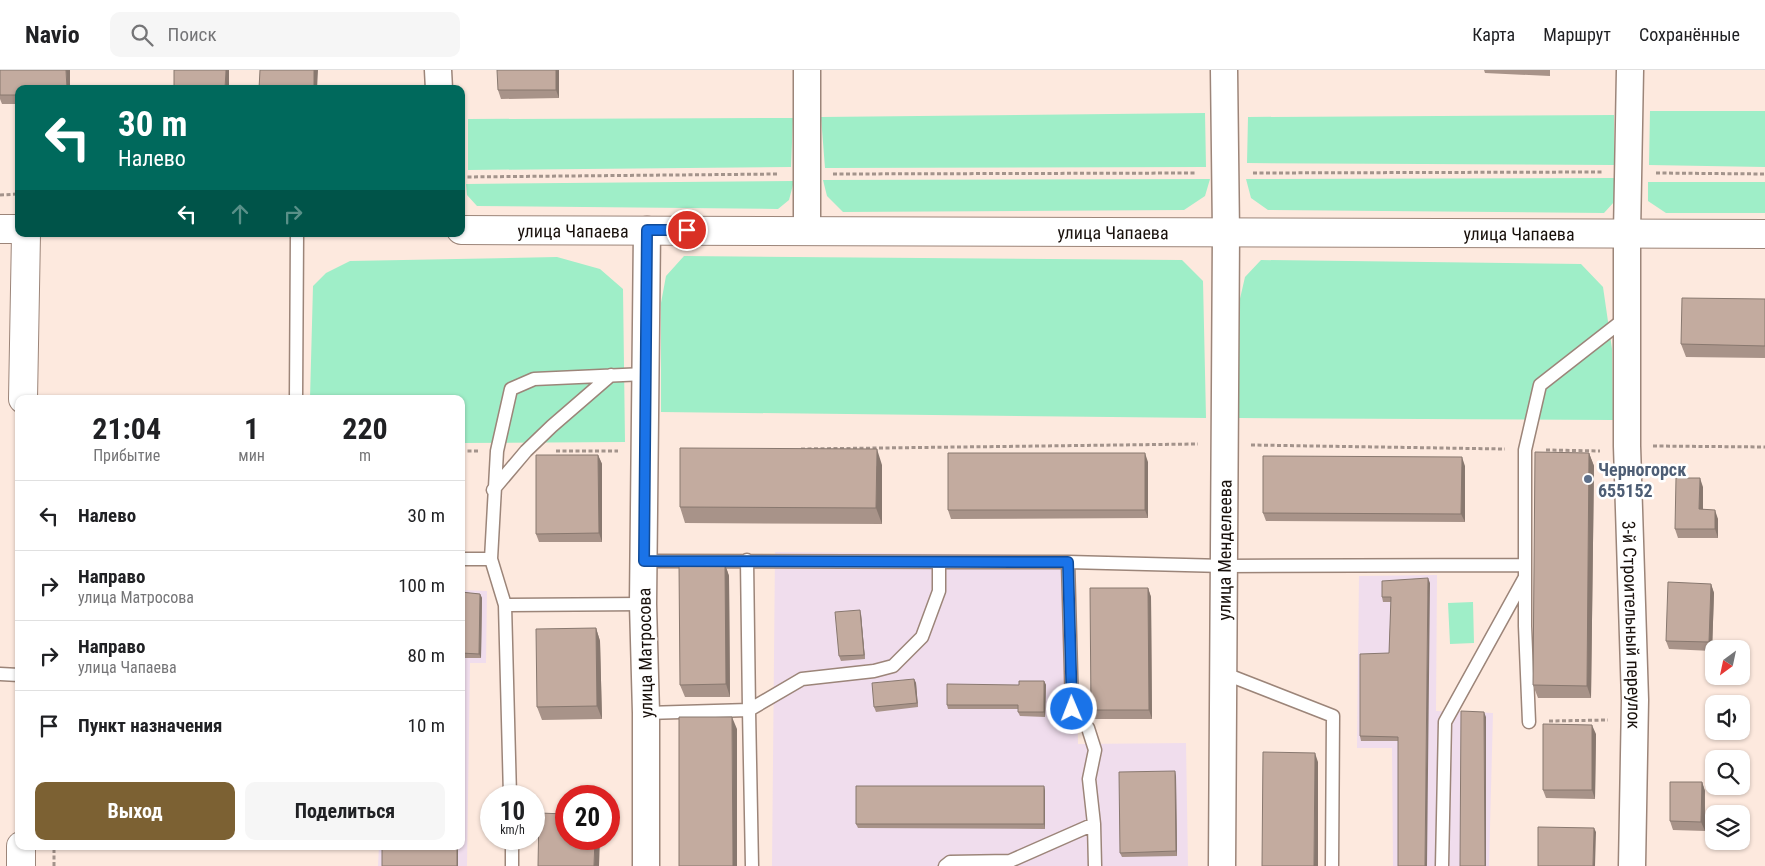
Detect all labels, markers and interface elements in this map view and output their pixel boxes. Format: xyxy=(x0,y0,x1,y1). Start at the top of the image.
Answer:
search box xyxy=(110,12,460,57)
text: Navio xyxy=(25,21,80,49)
icon: search xyxy=(128,21,156,49)
text: Поиск xyxy=(168,23,217,46)
text: Карта xyxy=(1472,24,1515,45)
text: Маршрут xyxy=(1543,24,1611,45)
text: Сохранённые xyxy=(1639,24,1740,45)
text: 30 m xyxy=(118,104,187,145)
icon: left xyxy=(35,105,100,170)
text: Налево xyxy=(118,146,186,171)
icon: left xyxy=(173,200,201,228)
icon: ahead xyxy=(226,200,254,228)
icon: right xyxy=(279,200,307,228)
pin xyxy=(666,209,708,251)
icon: arrive xyxy=(673,216,701,244)
street label: улица Чапаева xyxy=(517,220,629,241)
street label: улица Чапаева xyxy=(1057,221,1169,243)
street label: улица Чапаева xyxy=(1463,223,1575,244)
text: 21:04 xyxy=(92,411,161,446)
text: 1 xyxy=(244,411,259,446)
text: 220 xyxy=(342,411,388,446)
text: Прибытие xyxy=(93,446,160,465)
text: мин xyxy=(238,446,265,465)
text: m xyxy=(359,446,371,465)
place label: Черногорск 655152 xyxy=(1598,459,1686,501)
marker: Черногорск 655152 xyxy=(1582,473,1594,485)
street label: улица Менделеева xyxy=(1213,480,1235,620)
icon: left xyxy=(35,502,63,530)
text: Налево xyxy=(78,504,136,527)
text: 30 m xyxy=(408,504,445,527)
street label: 3-й Строительный переулок xyxy=(1619,520,1646,730)
text: Направо xyxy=(78,565,145,588)
icon: right xyxy=(35,572,63,600)
text: 100 m xyxy=(398,574,445,597)
text: улица Матросова xyxy=(78,588,194,607)
street label: улица Матросова xyxy=(633,588,657,718)
text: Направо xyxy=(78,635,145,658)
north arrow xyxy=(1705,640,1750,685)
map controls xyxy=(1705,640,1750,850)
icon: right xyxy=(35,642,63,670)
text: 80 m xyxy=(408,644,445,667)
text: улица Чапаева xyxy=(78,658,177,677)
position arrow xyxy=(1045,682,1097,734)
button: sound xyxy=(1705,695,1750,740)
icon: arrive xyxy=(35,712,63,740)
text: Пункт назначения xyxy=(78,714,222,737)
text: 10 m xyxy=(408,714,445,737)
button: search xyxy=(1705,750,1750,795)
button: Выход xyxy=(35,782,235,840)
button: Поделиться xyxy=(245,782,445,840)
speed limit sign: 20 xyxy=(555,785,620,850)
text: 10 xyxy=(500,797,525,826)
button: layers xyxy=(1705,805,1750,850)
text: km/h xyxy=(500,823,525,837)

